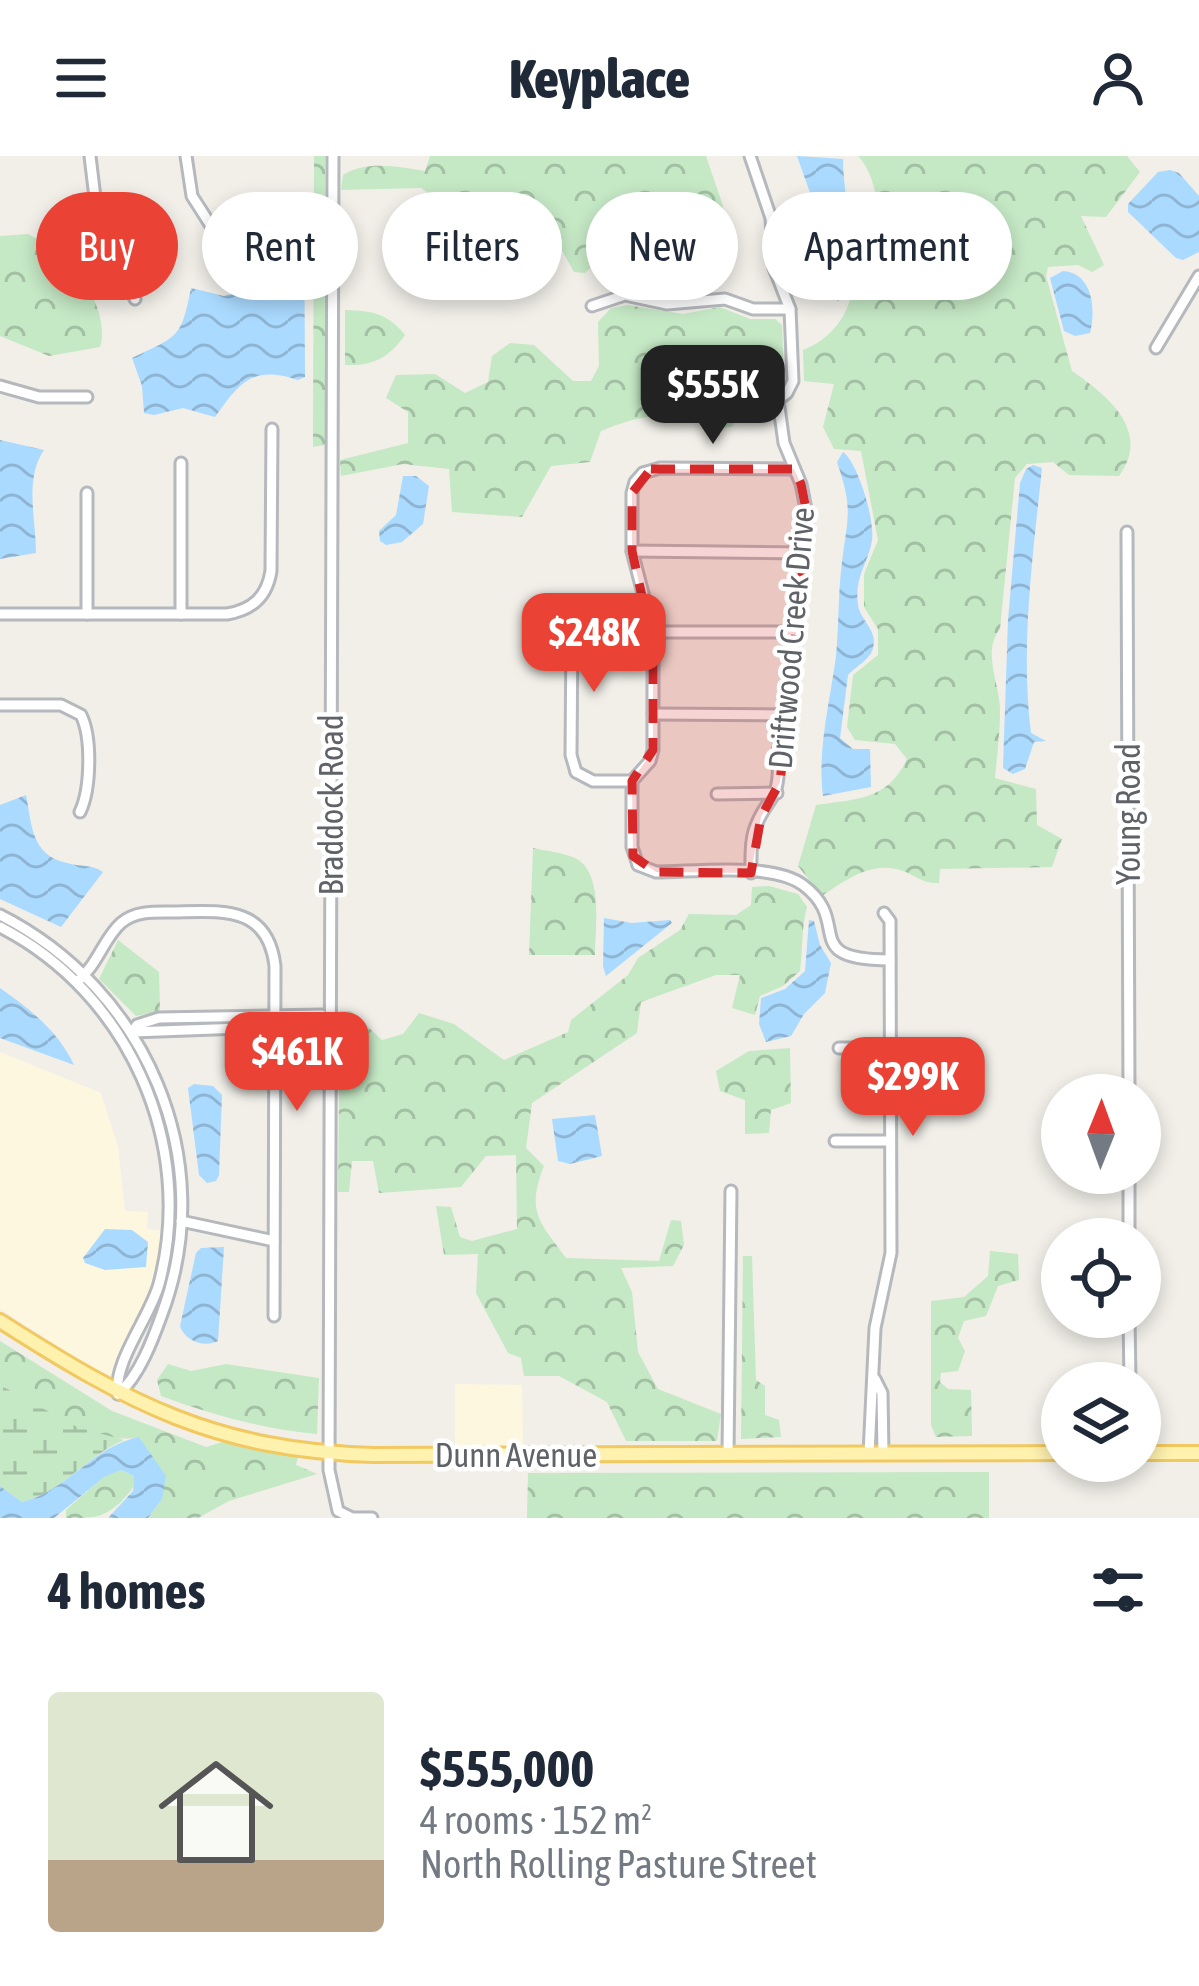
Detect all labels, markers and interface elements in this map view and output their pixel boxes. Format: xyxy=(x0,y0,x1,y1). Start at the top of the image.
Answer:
icon: menu xyxy=(48,45,114,111)
icon: person xyxy=(1085,45,1151,111)
text: Keyplace xyxy=(509,48,690,109)
chip: Buy xyxy=(36,192,178,300)
chip: Rent xyxy=(202,192,358,300)
chip: Filters xyxy=(382,192,562,300)
chip: New xyxy=(586,192,738,300)
chip: Apartment xyxy=(762,192,1012,300)
pin: $555K xyxy=(629,345,797,447)
text: $555K xyxy=(668,362,758,406)
street label: Driftwood Creek Drive xyxy=(761,506,821,770)
pin: $248K xyxy=(510,593,678,695)
text: $248K xyxy=(549,610,639,654)
street label: Braddock Road xyxy=(312,714,350,896)
street label: Young Road xyxy=(1109,743,1147,885)
pin: $461K xyxy=(213,1012,381,1114)
text: $461K xyxy=(252,1029,342,1073)
pin: $299K xyxy=(829,1037,997,1139)
text: $299K xyxy=(868,1054,958,1098)
north arrow xyxy=(1041,1074,1161,1194)
map controls xyxy=(1041,1074,1161,1482)
button: locate xyxy=(1041,1218,1161,1338)
button: layers xyxy=(1041,1362,1161,1482)
street label: Dunn Avenue xyxy=(435,1436,597,1474)
icon: filters xyxy=(1085,1557,1151,1623)
text: 4 homes xyxy=(48,1561,206,1620)
text: $555,000 xyxy=(420,1739,594,1798)
icon: home xyxy=(144,1740,288,1884)
text: 4 rooms · 152 m² xyxy=(420,1798,652,1842)
text: North Rolling Pasture Street xyxy=(420,1842,817,1886)

